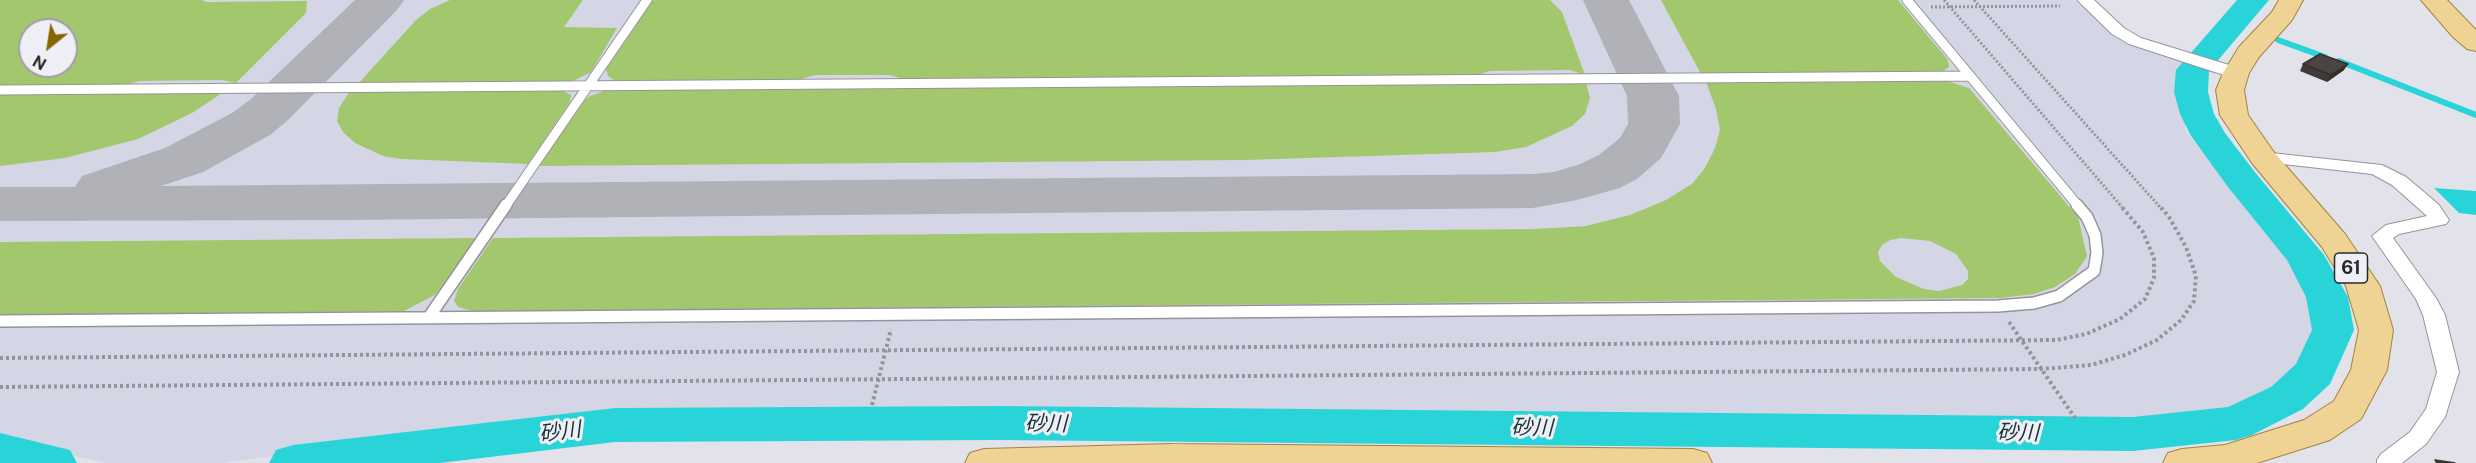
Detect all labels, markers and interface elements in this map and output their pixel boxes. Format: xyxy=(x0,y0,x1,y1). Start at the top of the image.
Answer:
north arrow xyxy=(18,18,78,78)
text: N xyxy=(30,51,50,74)
road number: 61 xyxy=(2334,253,2368,283)
water label: 砂川 xyxy=(1025,411,1067,437)
water label: 砂川 xyxy=(1511,415,1553,441)
water label: 砂川 xyxy=(538,417,582,447)
water label: 砂川 xyxy=(1997,420,2039,446)

